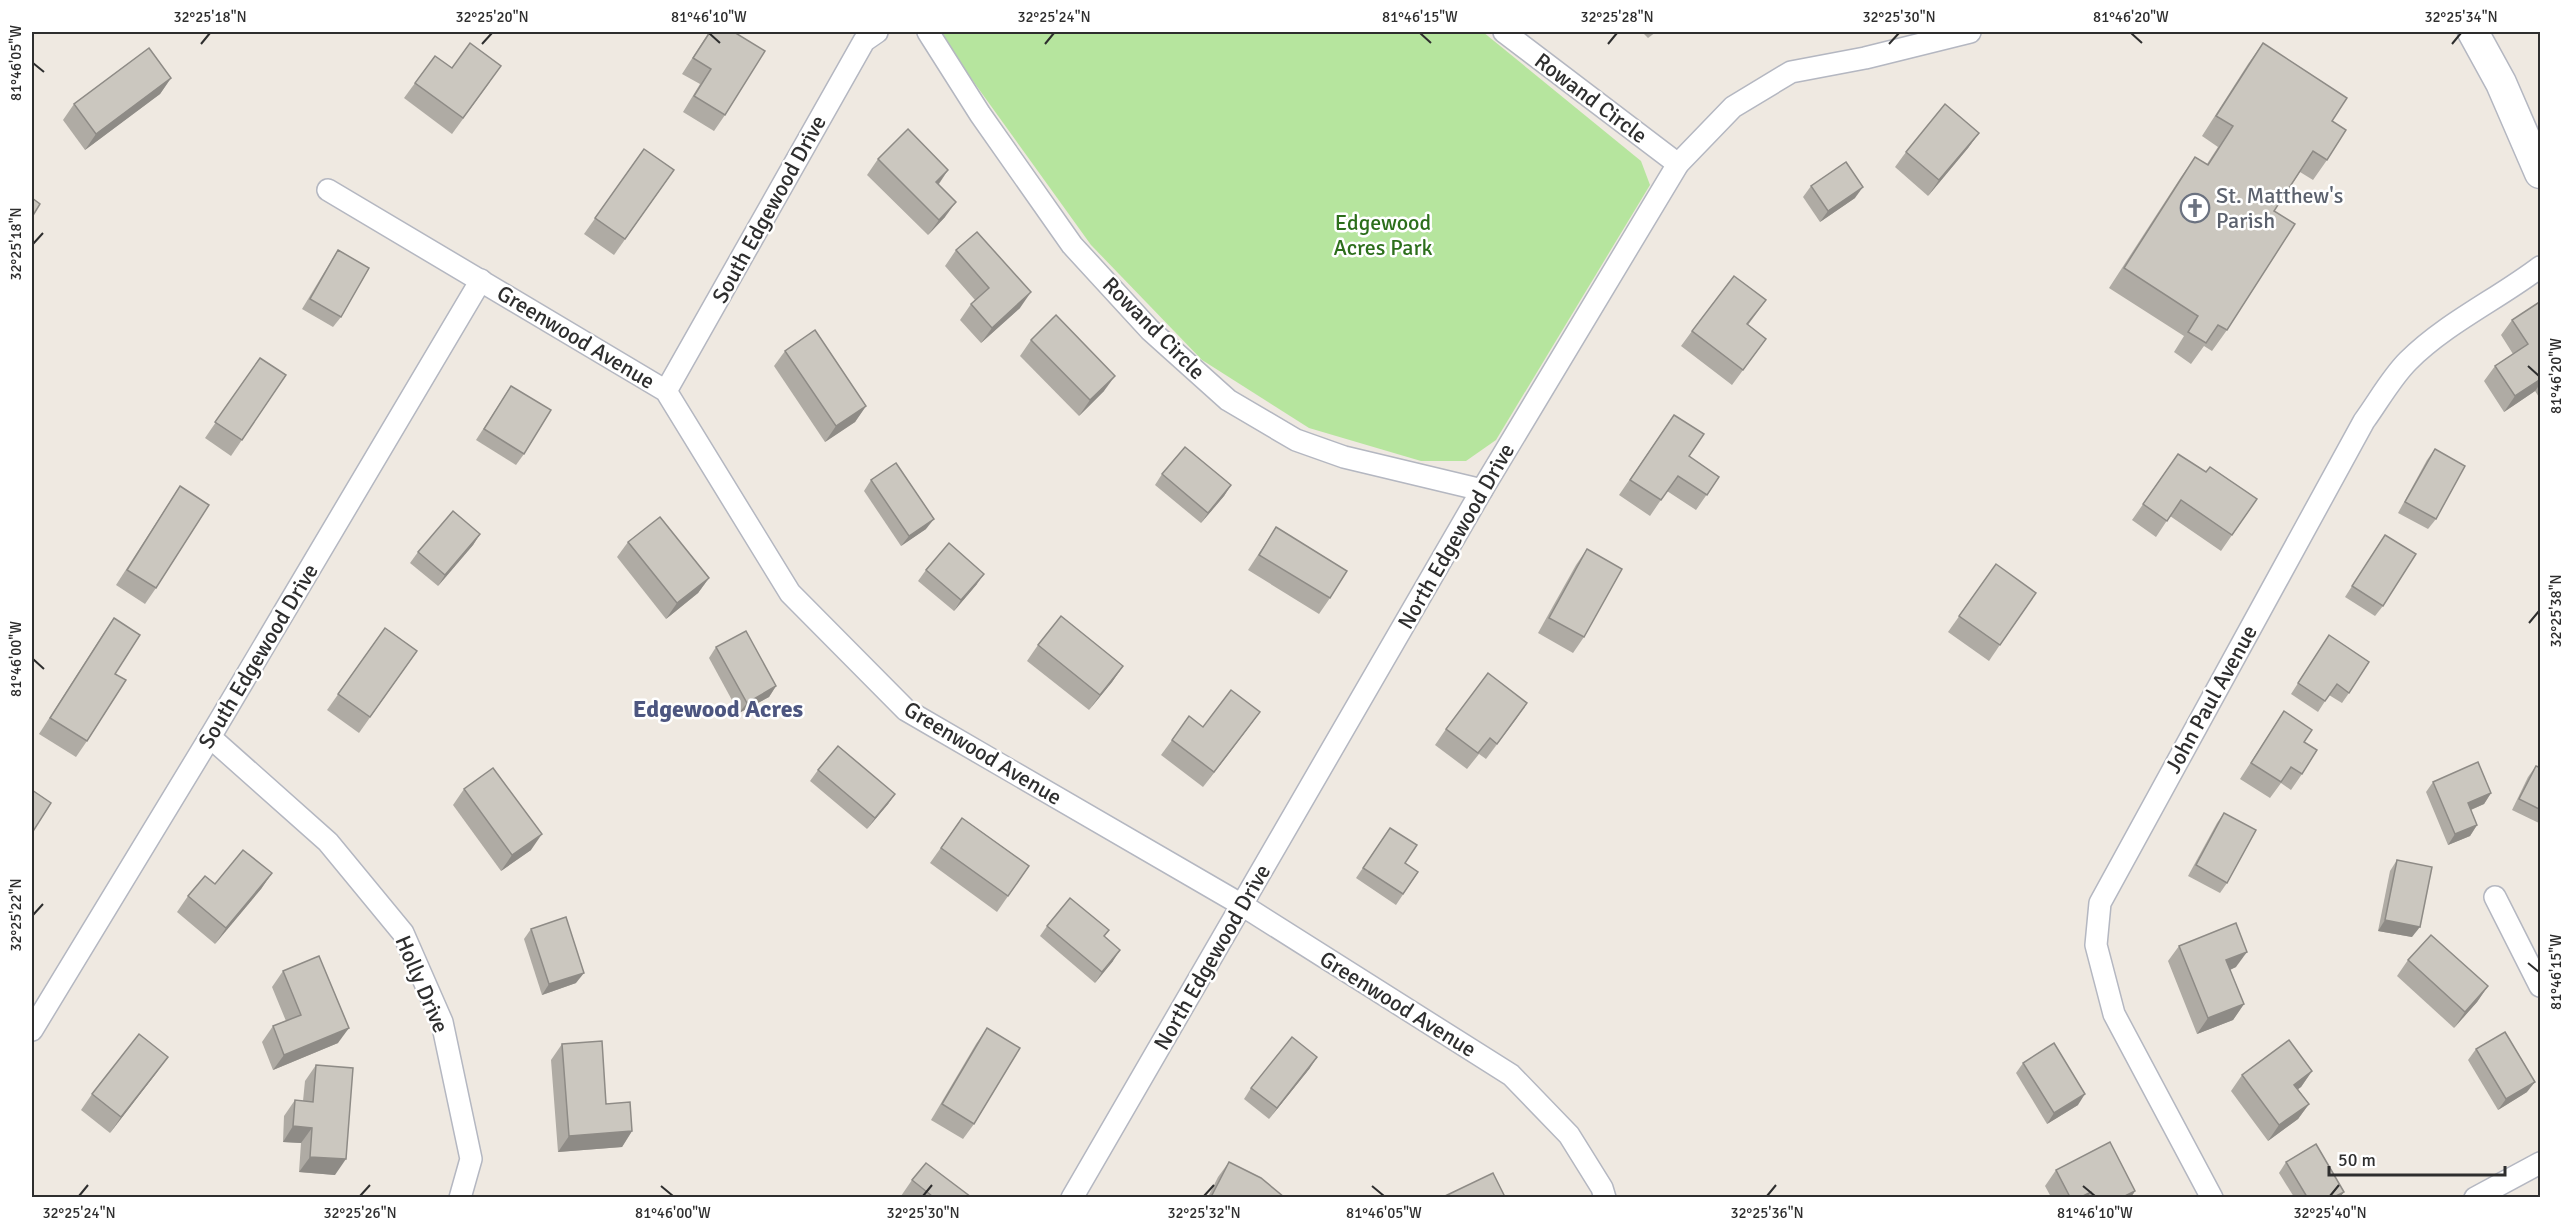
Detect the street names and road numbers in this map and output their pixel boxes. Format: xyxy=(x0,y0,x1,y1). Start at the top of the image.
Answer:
street label: Rowand Circle xyxy=(1529,47,1653,149)
street label: South Edgewood Drive xyxy=(706,110,832,308)
street label: Rowand Circle xyxy=(1097,271,1211,385)
street label: Greenwood Avenue xyxy=(492,279,660,395)
street label: North Edgewood Drive xyxy=(1392,438,1520,634)
street label: South Edgewood Drive xyxy=(192,559,324,753)
street label: John Paul Avenue xyxy=(2159,620,2263,778)
street label: Greenwood Avenue xyxy=(899,695,1067,811)
street label: North Edgewood Drive xyxy=(1148,859,1276,1055)
street label: Holly Drive xyxy=(389,931,455,1037)
street label: Greenwood Avenue xyxy=(1315,945,1481,1063)

